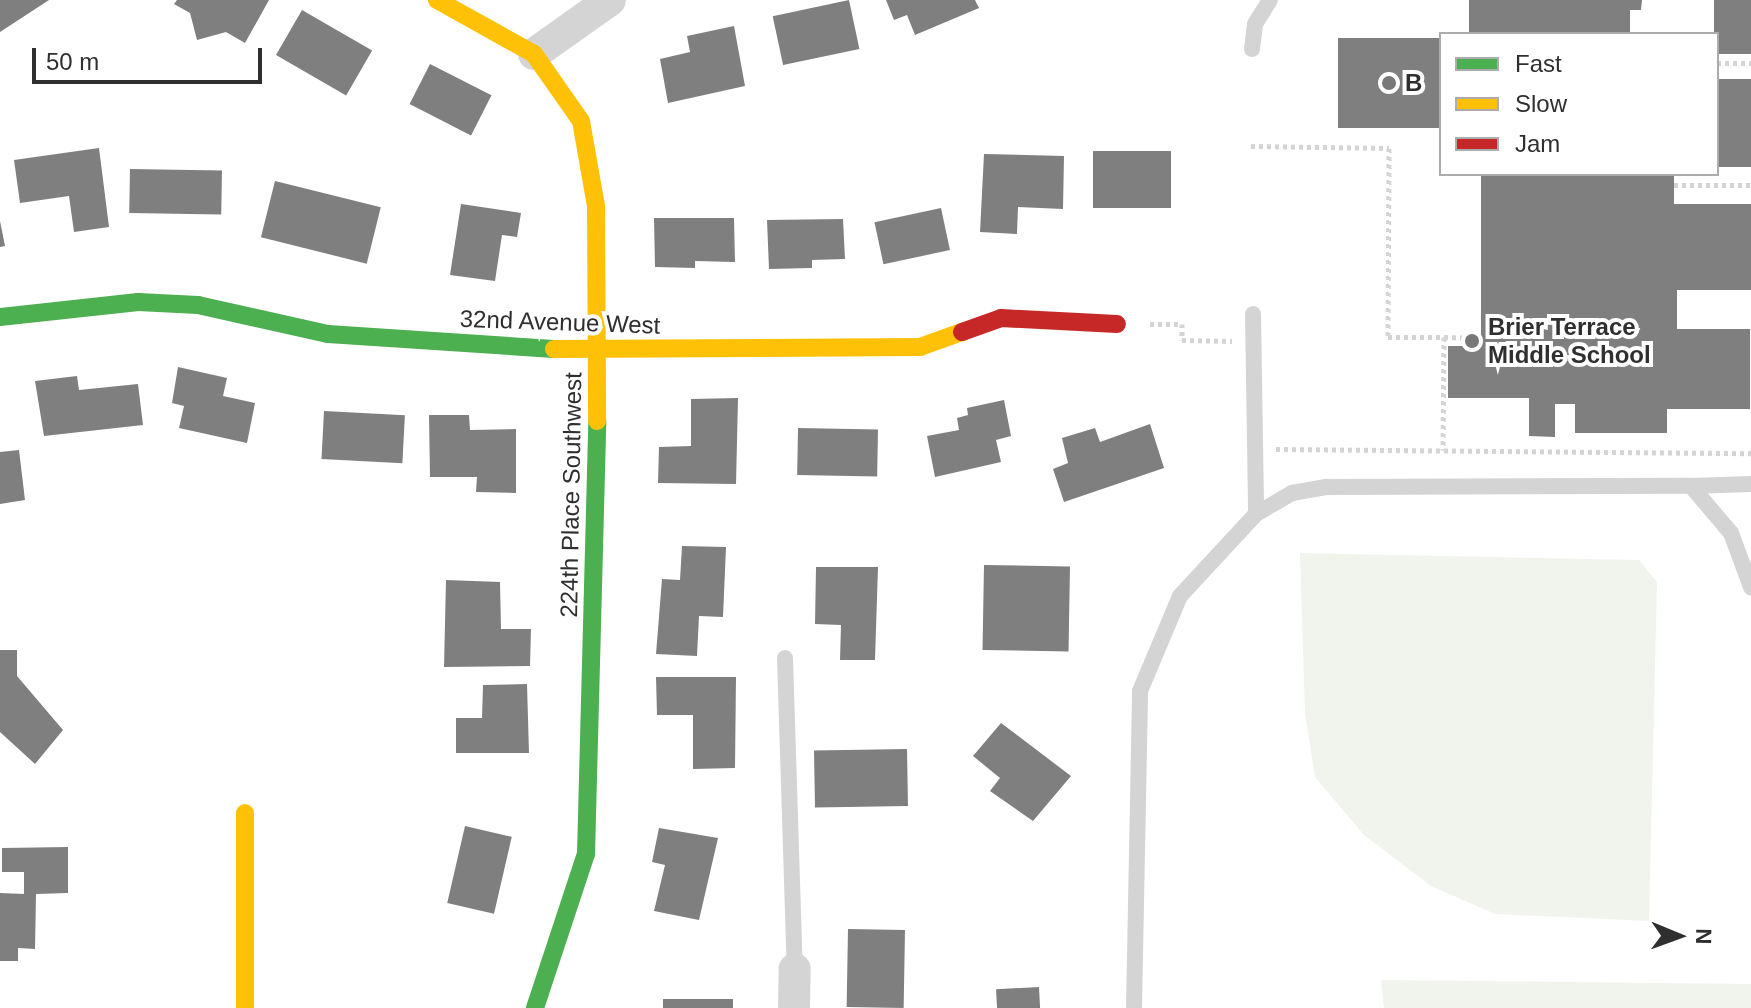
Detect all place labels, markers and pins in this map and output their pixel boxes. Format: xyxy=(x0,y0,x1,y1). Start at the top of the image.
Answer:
place label: B xyxy=(1405,69,1422,97)
marker: B xyxy=(1380,74,1398,92)
place label: Brier Terrace Middle School xyxy=(1488,313,1651,369)
marker: Brier Terrace Middle School xyxy=(1463,332,1481,350)

